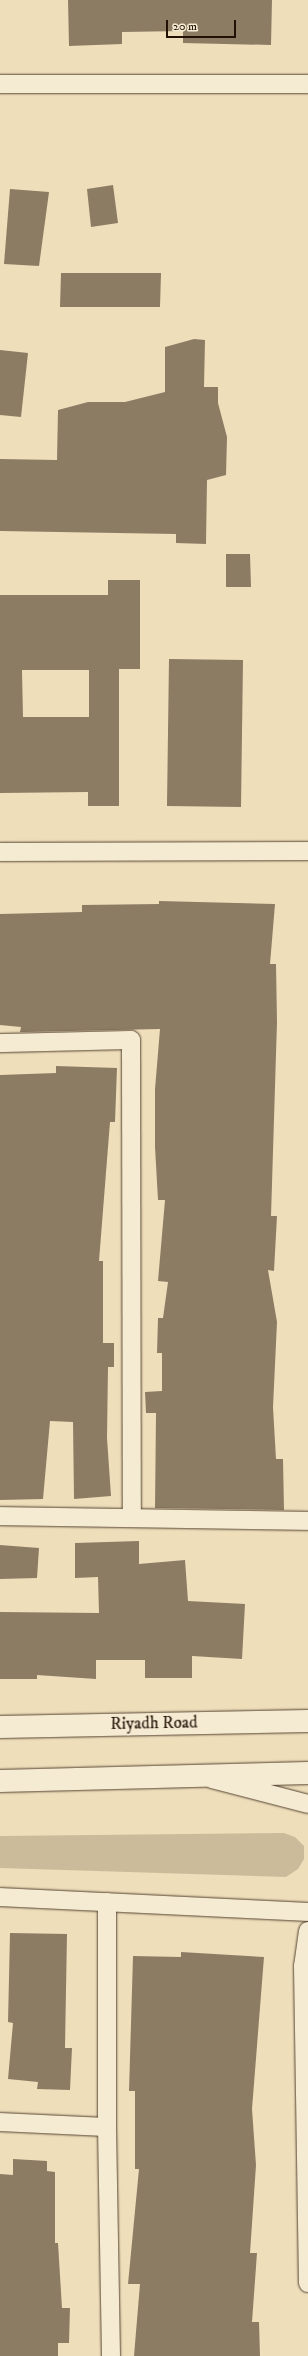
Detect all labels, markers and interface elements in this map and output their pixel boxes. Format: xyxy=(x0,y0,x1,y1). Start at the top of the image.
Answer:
scale bar xyxy=(168,12,238,38)
text: 20 m xyxy=(173,19,197,34)
street label: Riyadh Road xyxy=(110,1713,198,1735)

